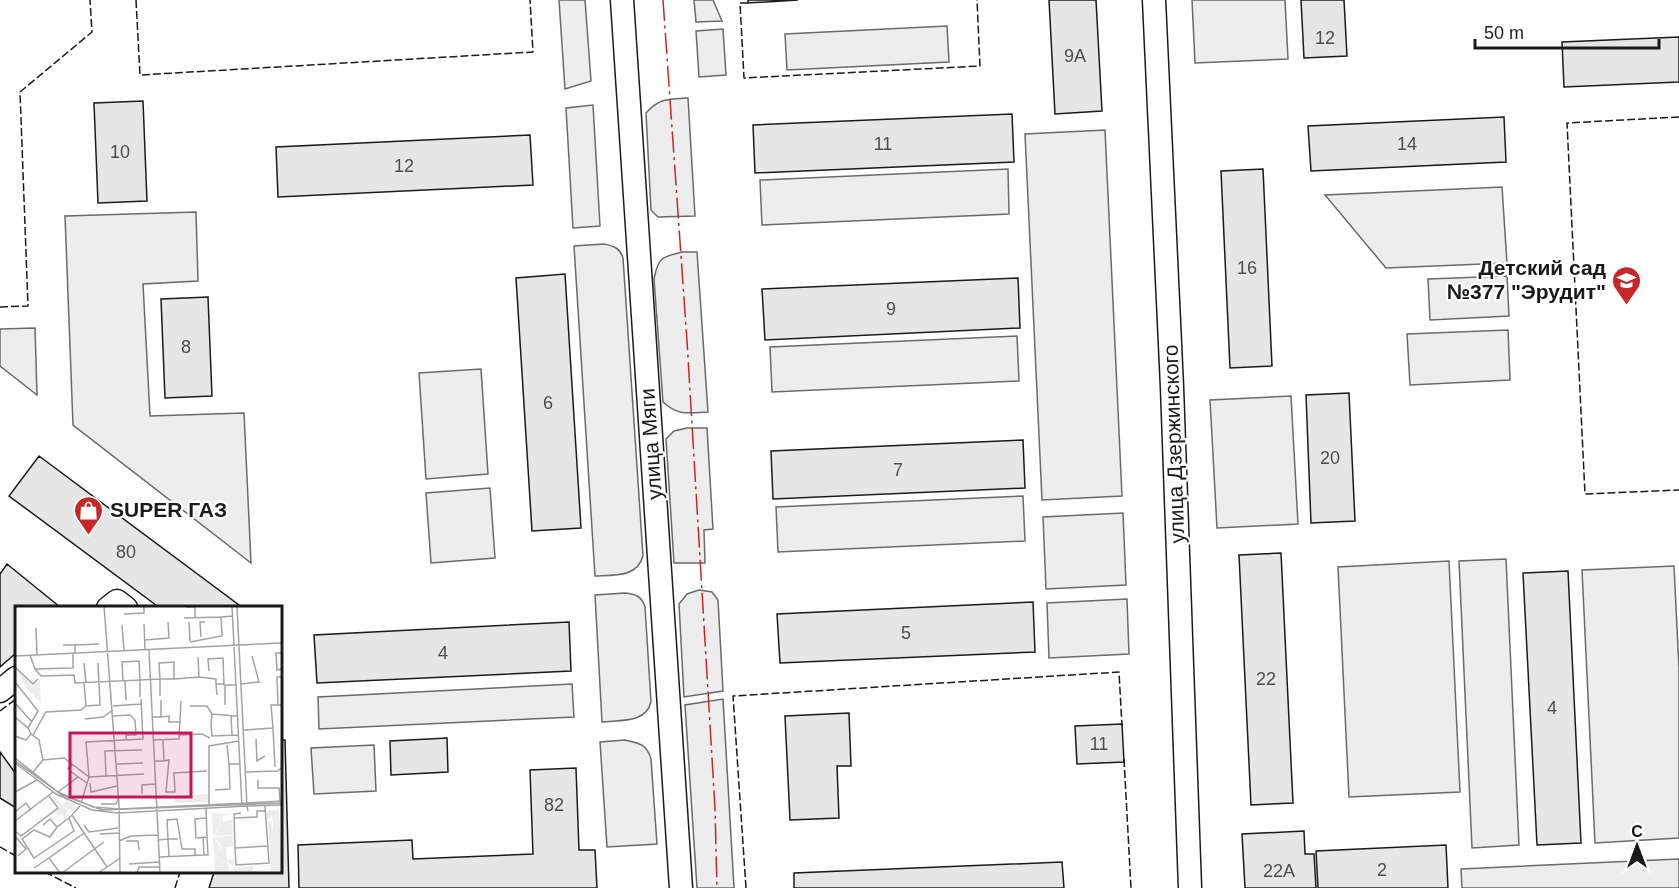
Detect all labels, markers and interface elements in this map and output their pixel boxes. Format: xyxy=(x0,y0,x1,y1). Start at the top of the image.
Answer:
scale bar xyxy=(1475,12,1660,50)
text: 50 m xyxy=(1484,23,1524,43)
house number: 12 xyxy=(1315,28,1335,48)
house number: 9А xyxy=(1064,46,1086,66)
house number: 11 xyxy=(874,134,892,154)
house number: 14 xyxy=(1397,134,1417,154)
house number: 10 xyxy=(110,142,130,162)
house number: 12 xyxy=(394,156,414,176)
place label: Детский сад №377 "Эрудит" xyxy=(1447,256,1606,303)
house number: 16 xyxy=(1237,258,1257,278)
school or university icon: Детский сад №377 "Эрудит" xyxy=(1611,264,1643,306)
house number: 9 xyxy=(886,299,896,319)
house number: 8 xyxy=(181,337,191,357)
street label: улица Дзержинского xyxy=(1159,344,1188,544)
street label: улица Мяги xyxy=(635,387,666,501)
house number: 6 xyxy=(543,393,553,413)
house number: 20 xyxy=(1320,448,1340,468)
house number: 7 xyxy=(893,460,903,480)
shop icon: SUPER ГАЗ xyxy=(73,494,105,536)
place label: SUPER ГАЗ xyxy=(110,498,227,521)
house number: 80 xyxy=(116,542,136,562)
inset map xyxy=(15,606,282,873)
house number: 5 xyxy=(901,623,911,643)
house number: 4 xyxy=(438,643,448,663)
house number: 22 xyxy=(1256,669,1276,689)
house number: 4 xyxy=(1547,698,1557,718)
house number: 11 xyxy=(1090,734,1108,754)
house number: 82 xyxy=(544,795,564,815)
north arrow xyxy=(1607,816,1667,876)
text: С xyxy=(1631,823,1643,840)
house number: 2 xyxy=(1377,860,1387,880)
house number: 22А xyxy=(1263,861,1295,881)

